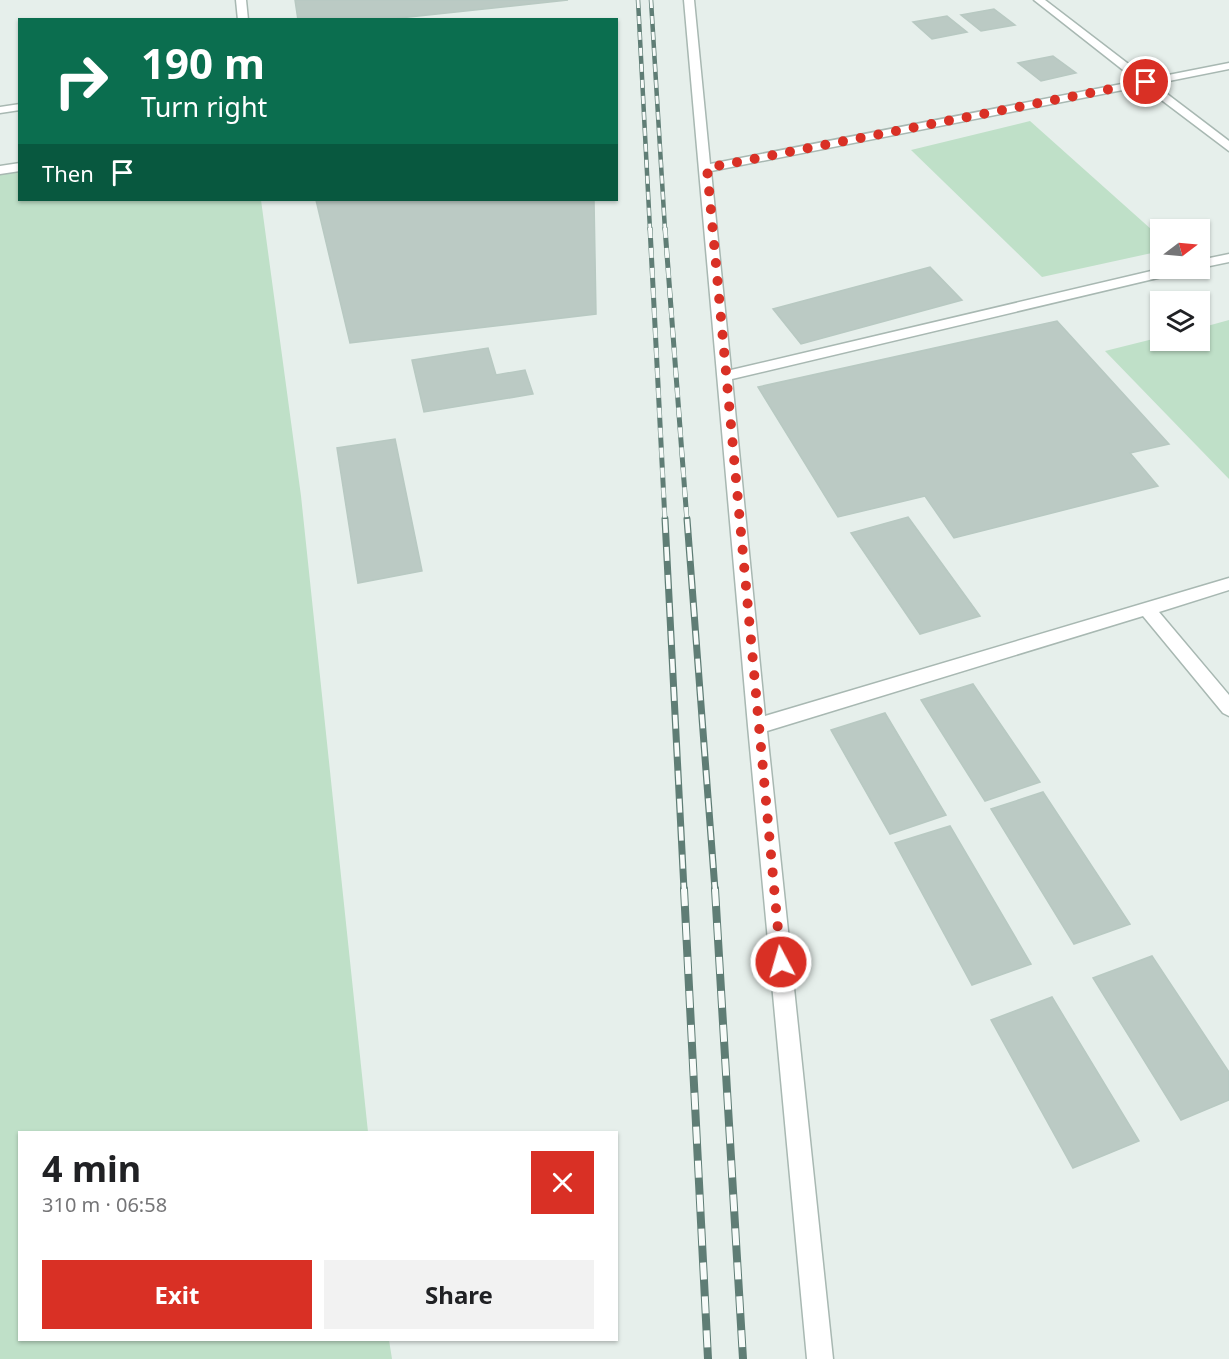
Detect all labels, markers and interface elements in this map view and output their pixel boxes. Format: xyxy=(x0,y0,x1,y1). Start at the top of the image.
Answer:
text: 190 m xyxy=(141,34,265,91)
icon: right xyxy=(42,42,120,120)
pin xyxy=(1120,56,1171,107)
icon: arrive xyxy=(1129,65,1162,98)
text: Turn right xyxy=(141,88,267,125)
icon: arrive xyxy=(106,156,139,189)
text: Then xyxy=(42,158,94,188)
north arrow xyxy=(1150,219,1210,279)
map controls xyxy=(1150,219,1210,351)
button: layers xyxy=(1150,291,1210,351)
position arrow xyxy=(749,930,813,994)
text: 4 min xyxy=(42,1144,141,1193)
button: close xyxy=(531,1151,594,1214)
text: 310 m · 06:58 xyxy=(42,1191,167,1218)
button: Exit xyxy=(42,1260,312,1329)
button: Share xyxy=(324,1260,594,1329)

